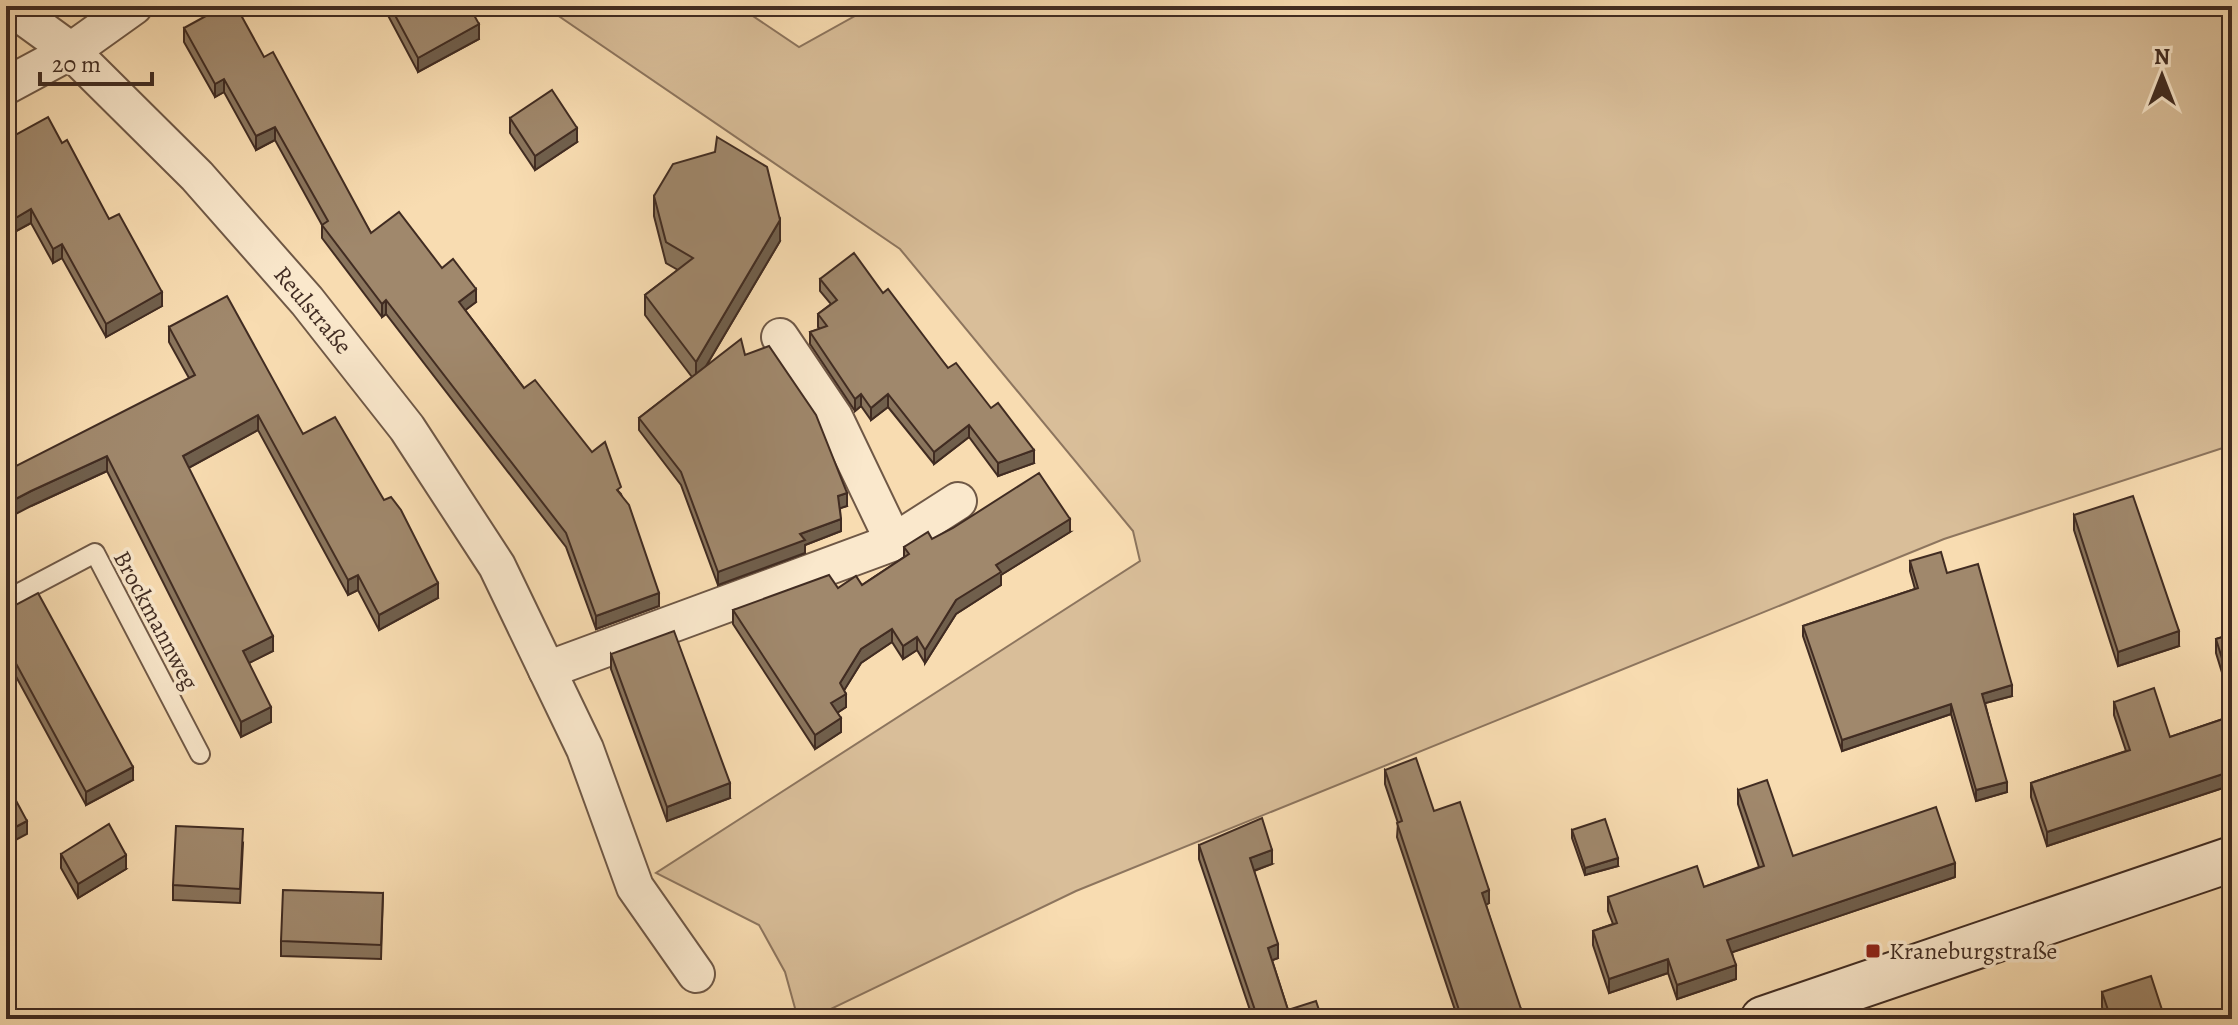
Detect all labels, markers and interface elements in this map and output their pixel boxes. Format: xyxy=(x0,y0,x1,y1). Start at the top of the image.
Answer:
scale bar xyxy=(40,36,152,86)
north arrow xyxy=(2122,36,2202,116)
text: N xyxy=(2154,42,2170,72)
text: 20 m xyxy=(52,48,101,80)
street label: Reulstraße xyxy=(267,259,359,361)
street label: Brockmannweg xyxy=(106,545,206,695)
place label: Kraneburgstraße xyxy=(1889,935,2057,967)
marker: Kraneburgstraße xyxy=(1864,942,1882,960)

